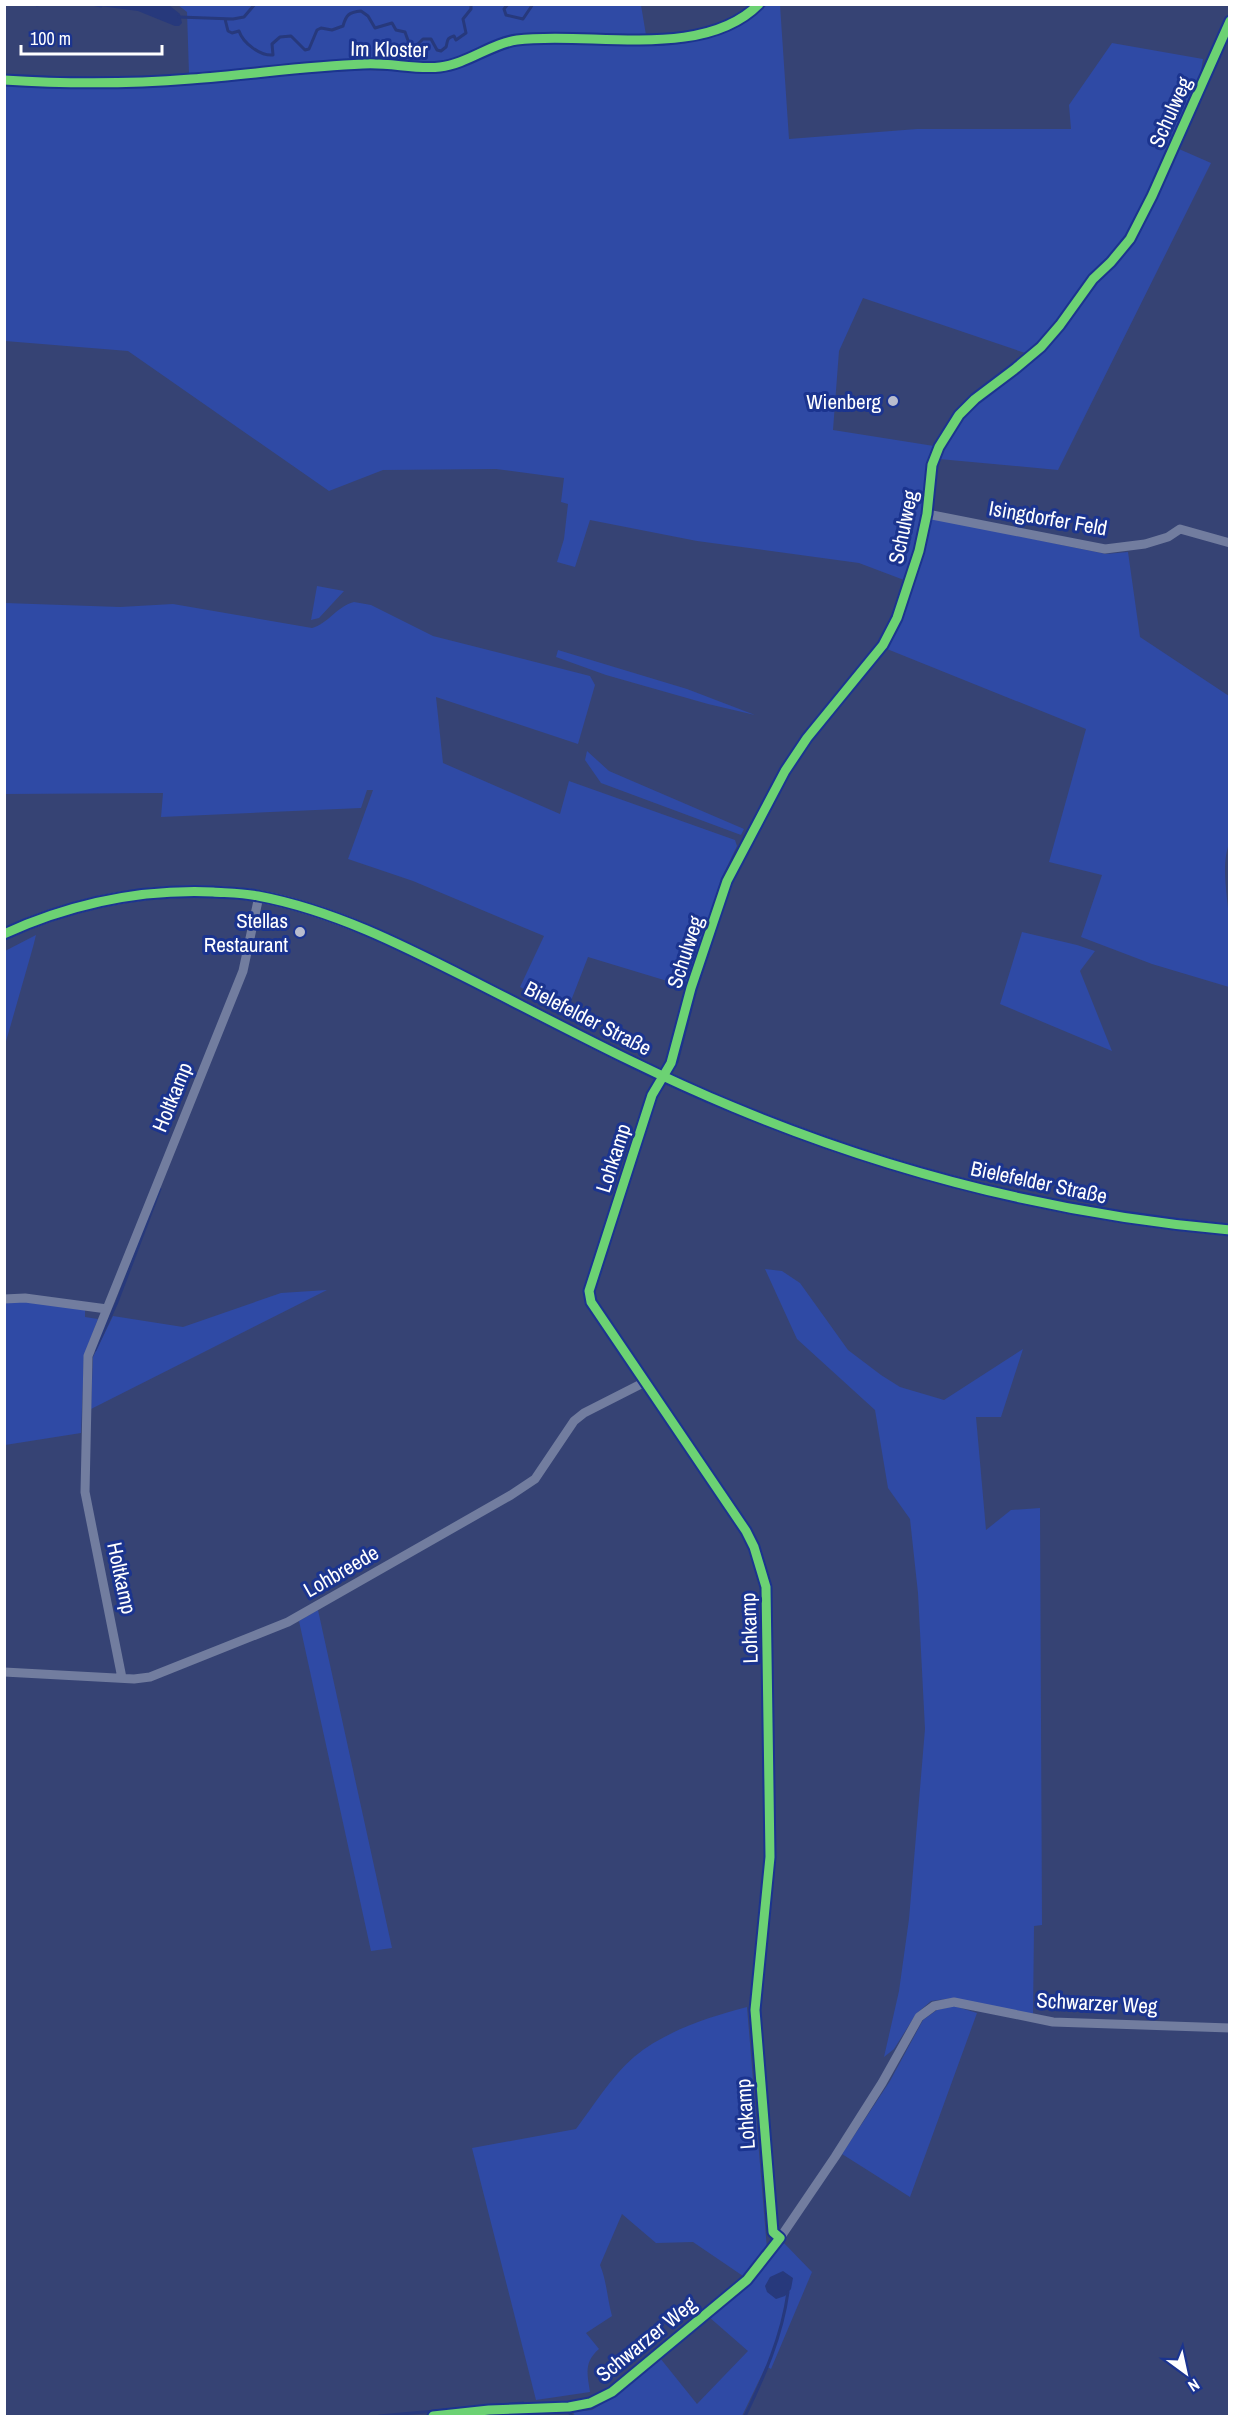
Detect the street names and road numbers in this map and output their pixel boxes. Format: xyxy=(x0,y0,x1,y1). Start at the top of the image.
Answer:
street label: Im Kloster xyxy=(350,34,428,64)
street label: Schulweg xyxy=(1142,72,1199,152)
street label: Schulweg xyxy=(881,487,925,567)
street label: Isingdorfer Feld xyxy=(987,493,1109,543)
street label: Schulweg xyxy=(660,912,710,992)
street label: Bielefelder Straße xyxy=(520,974,656,1062)
street label: Holtkamp xyxy=(145,1058,199,1136)
street label: Lohkamp xyxy=(588,1120,638,1196)
street label: Bielefelder Straße xyxy=(968,1153,1110,1211)
street label: Lohbreede xyxy=(298,1538,384,1604)
street label: Holtkamp xyxy=(100,1539,144,1617)
street label: Lohkamp xyxy=(733,1592,765,1664)
street label: Schwarzer Weg xyxy=(1036,1985,1159,2021)
street label: Lohkamp xyxy=(728,2078,762,2150)
street label: Schwarzer Weg xyxy=(590,2289,703,2388)

